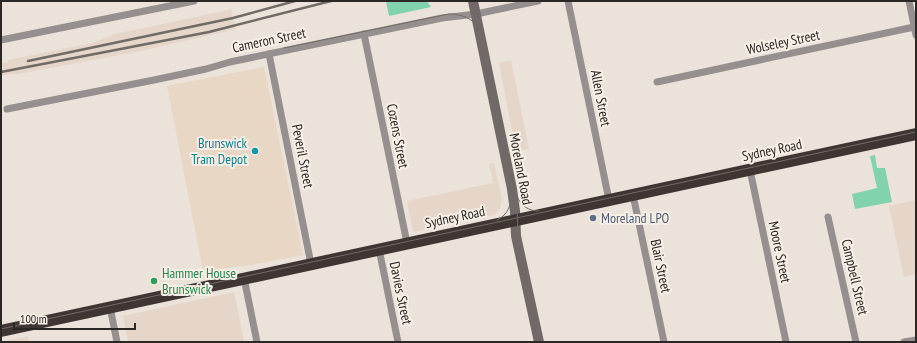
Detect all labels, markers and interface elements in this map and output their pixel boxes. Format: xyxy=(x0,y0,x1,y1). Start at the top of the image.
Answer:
street label: Cameron Street xyxy=(231,23,308,57)
street label: Wolseley Street xyxy=(745,25,821,59)
street label: Allen Street xyxy=(587,68,615,128)
street label: Cozens Street xyxy=(383,102,413,170)
street label: Peveril Street xyxy=(288,123,318,190)
street label: Moreland Road xyxy=(505,132,537,206)
place label: Brunswick Tram Depot xyxy=(191,134,248,168)
street label: Sydney Road xyxy=(740,135,804,165)
marker: Brunswick Tram Depot xyxy=(250,146,260,156)
street label: Sydney Road xyxy=(423,202,487,232)
place label: Moreland LPO xyxy=(601,209,670,227)
marker: Moreland LPO xyxy=(588,213,598,223)
street label: Moore Street xyxy=(765,220,795,285)
street label: Campbell Street xyxy=(838,237,873,317)
street label: Blair Street xyxy=(647,238,675,295)
street label: Davies Street xyxy=(386,260,416,326)
place label: Hammer House Brunswick xyxy=(162,264,236,298)
marker: Hammer House Brunswick xyxy=(149,276,159,286)
scale bar xyxy=(14,305,135,331)
text: 100 m xyxy=(20,311,47,326)

